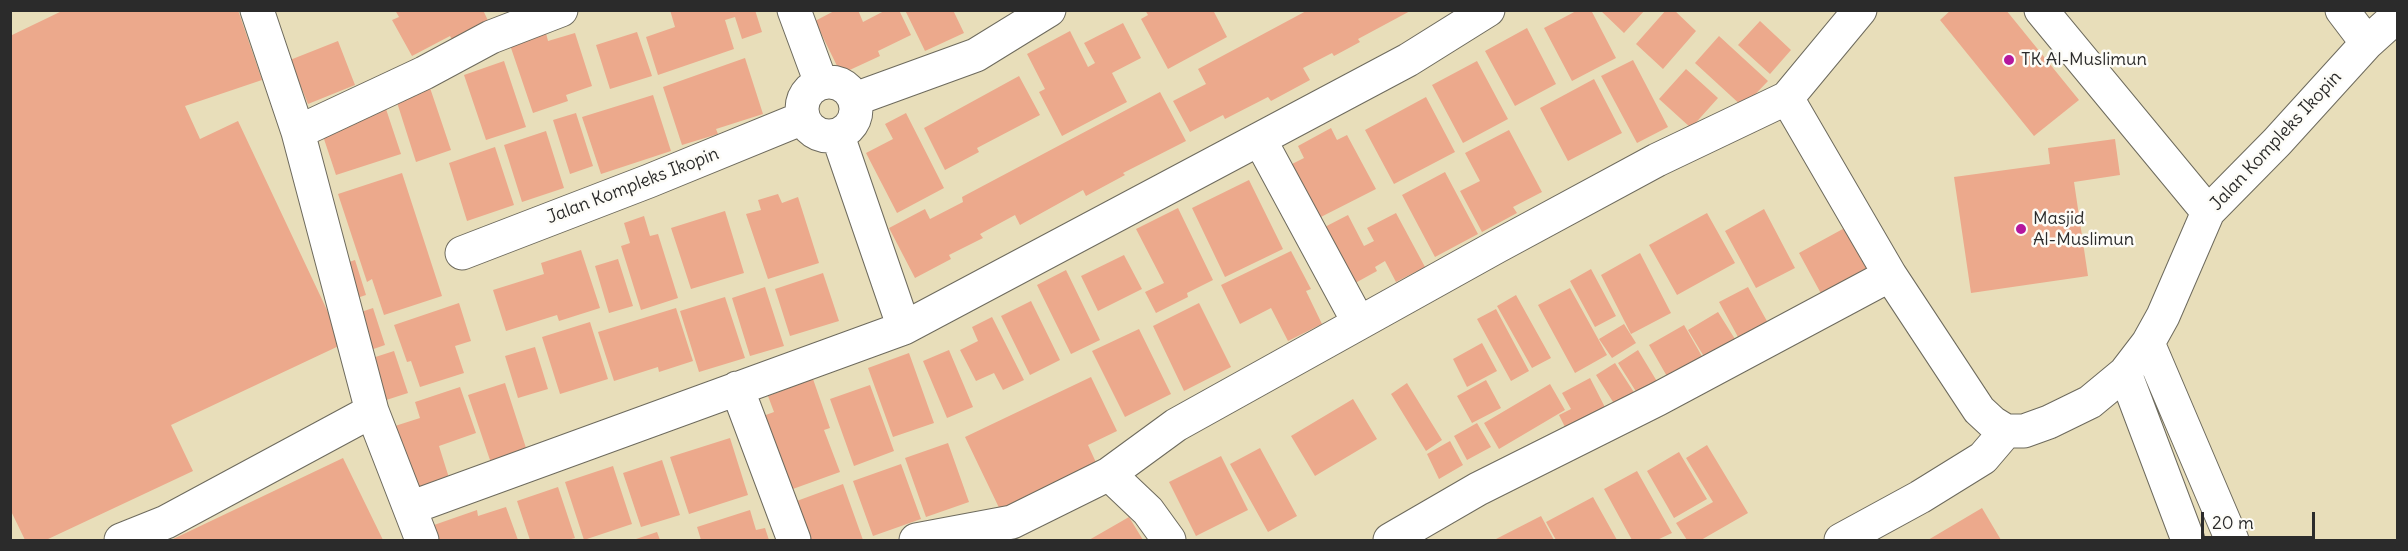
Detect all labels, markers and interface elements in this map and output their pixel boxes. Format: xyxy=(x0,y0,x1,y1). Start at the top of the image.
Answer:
place label: TK Al-Muslimun xyxy=(2021,49,2147,71)
marker: TK Al-Muslimun xyxy=(2002,53,2016,67)
street label: Jalan Kompleks Ikopin xyxy=(2206,67,2346,215)
street label: Jalan Kompleks Ikopin xyxy=(544,143,722,229)
place label: Masjid Al-Muslimun xyxy=(2033,208,2134,250)
marker: Masjid Al-Muslimun xyxy=(2014,222,2028,236)
scale bar xyxy=(2204,500,2318,538)
text: 20 m xyxy=(2212,511,2254,534)

